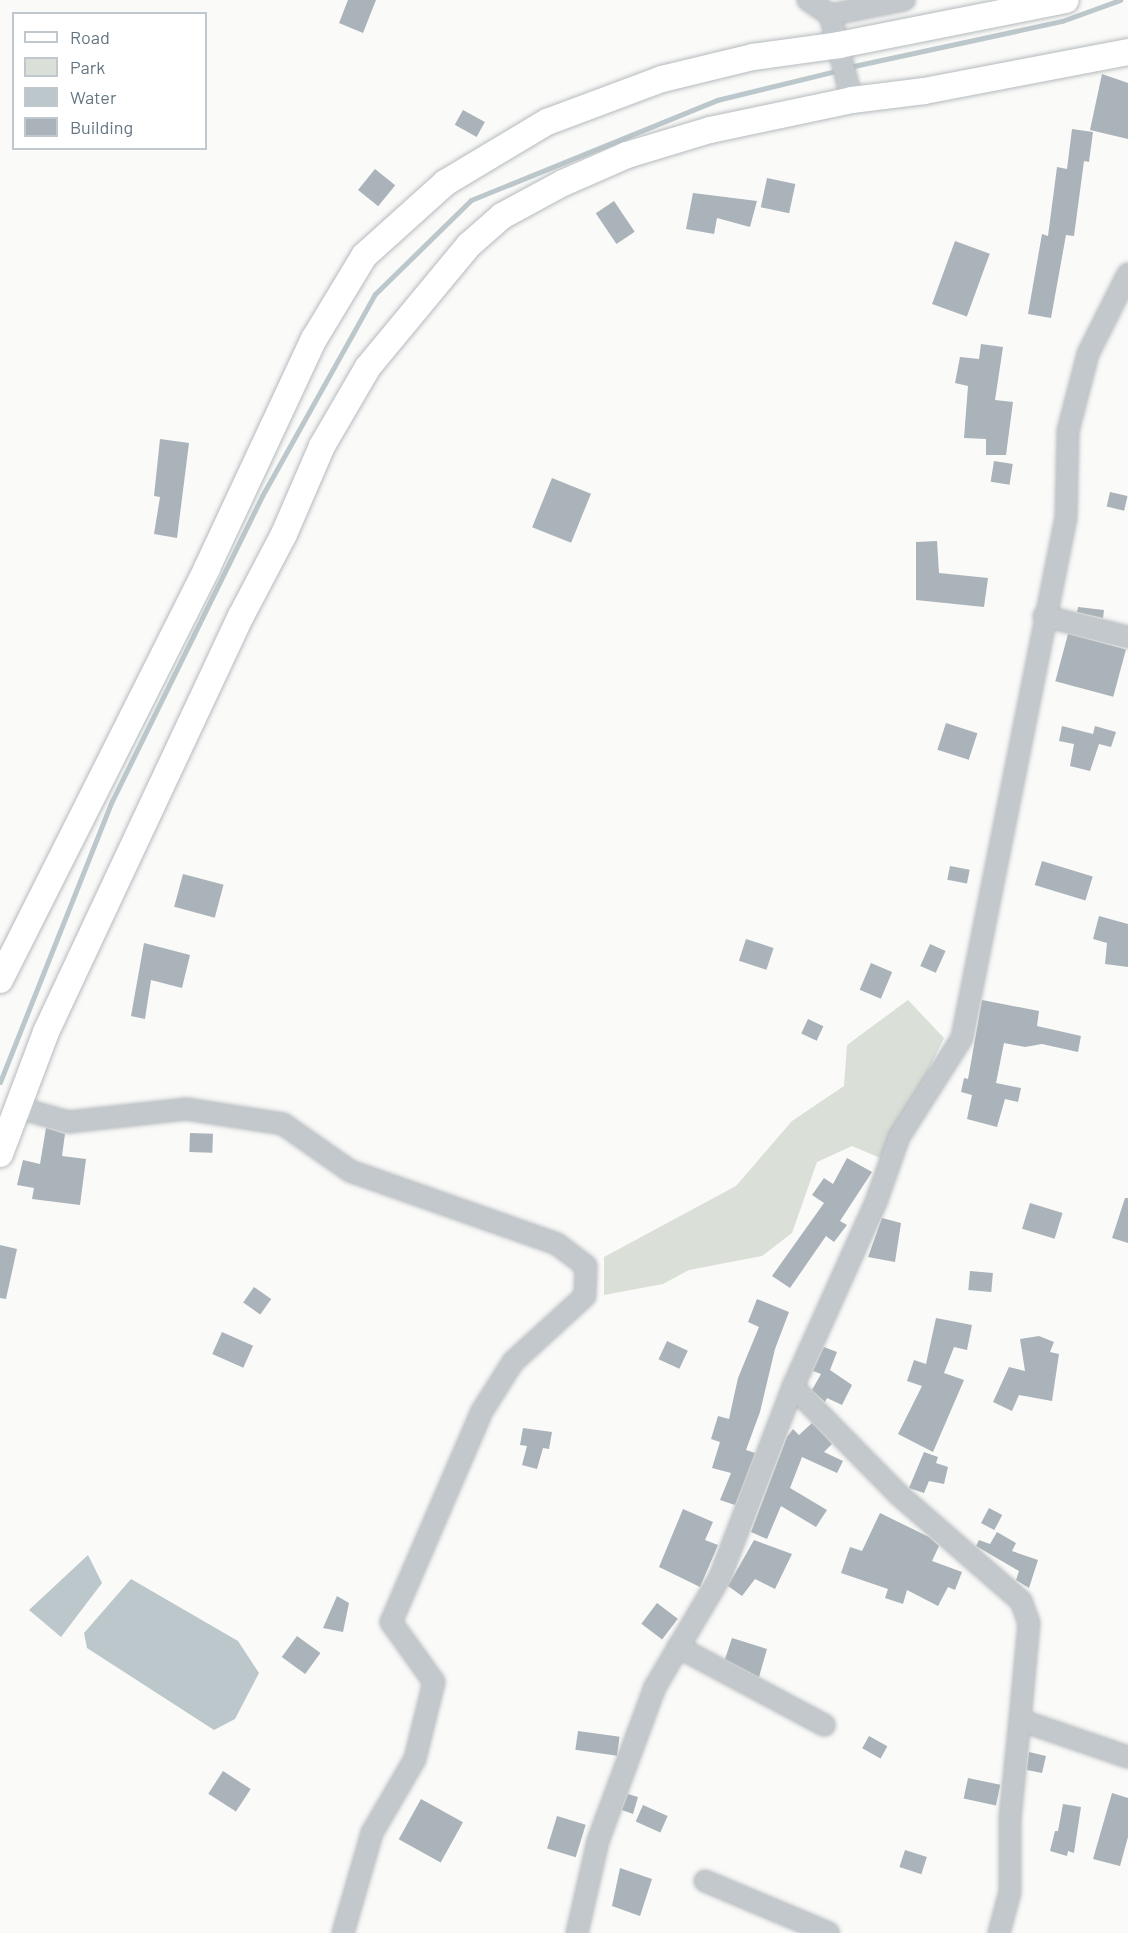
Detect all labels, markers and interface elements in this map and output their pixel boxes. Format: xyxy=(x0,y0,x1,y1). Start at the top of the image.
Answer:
legend xyxy=(12,12,207,150)
text: Road xyxy=(70,26,110,48)
text: Park xyxy=(70,56,105,78)
text: Water xyxy=(70,86,117,108)
text: Building xyxy=(70,116,133,138)

